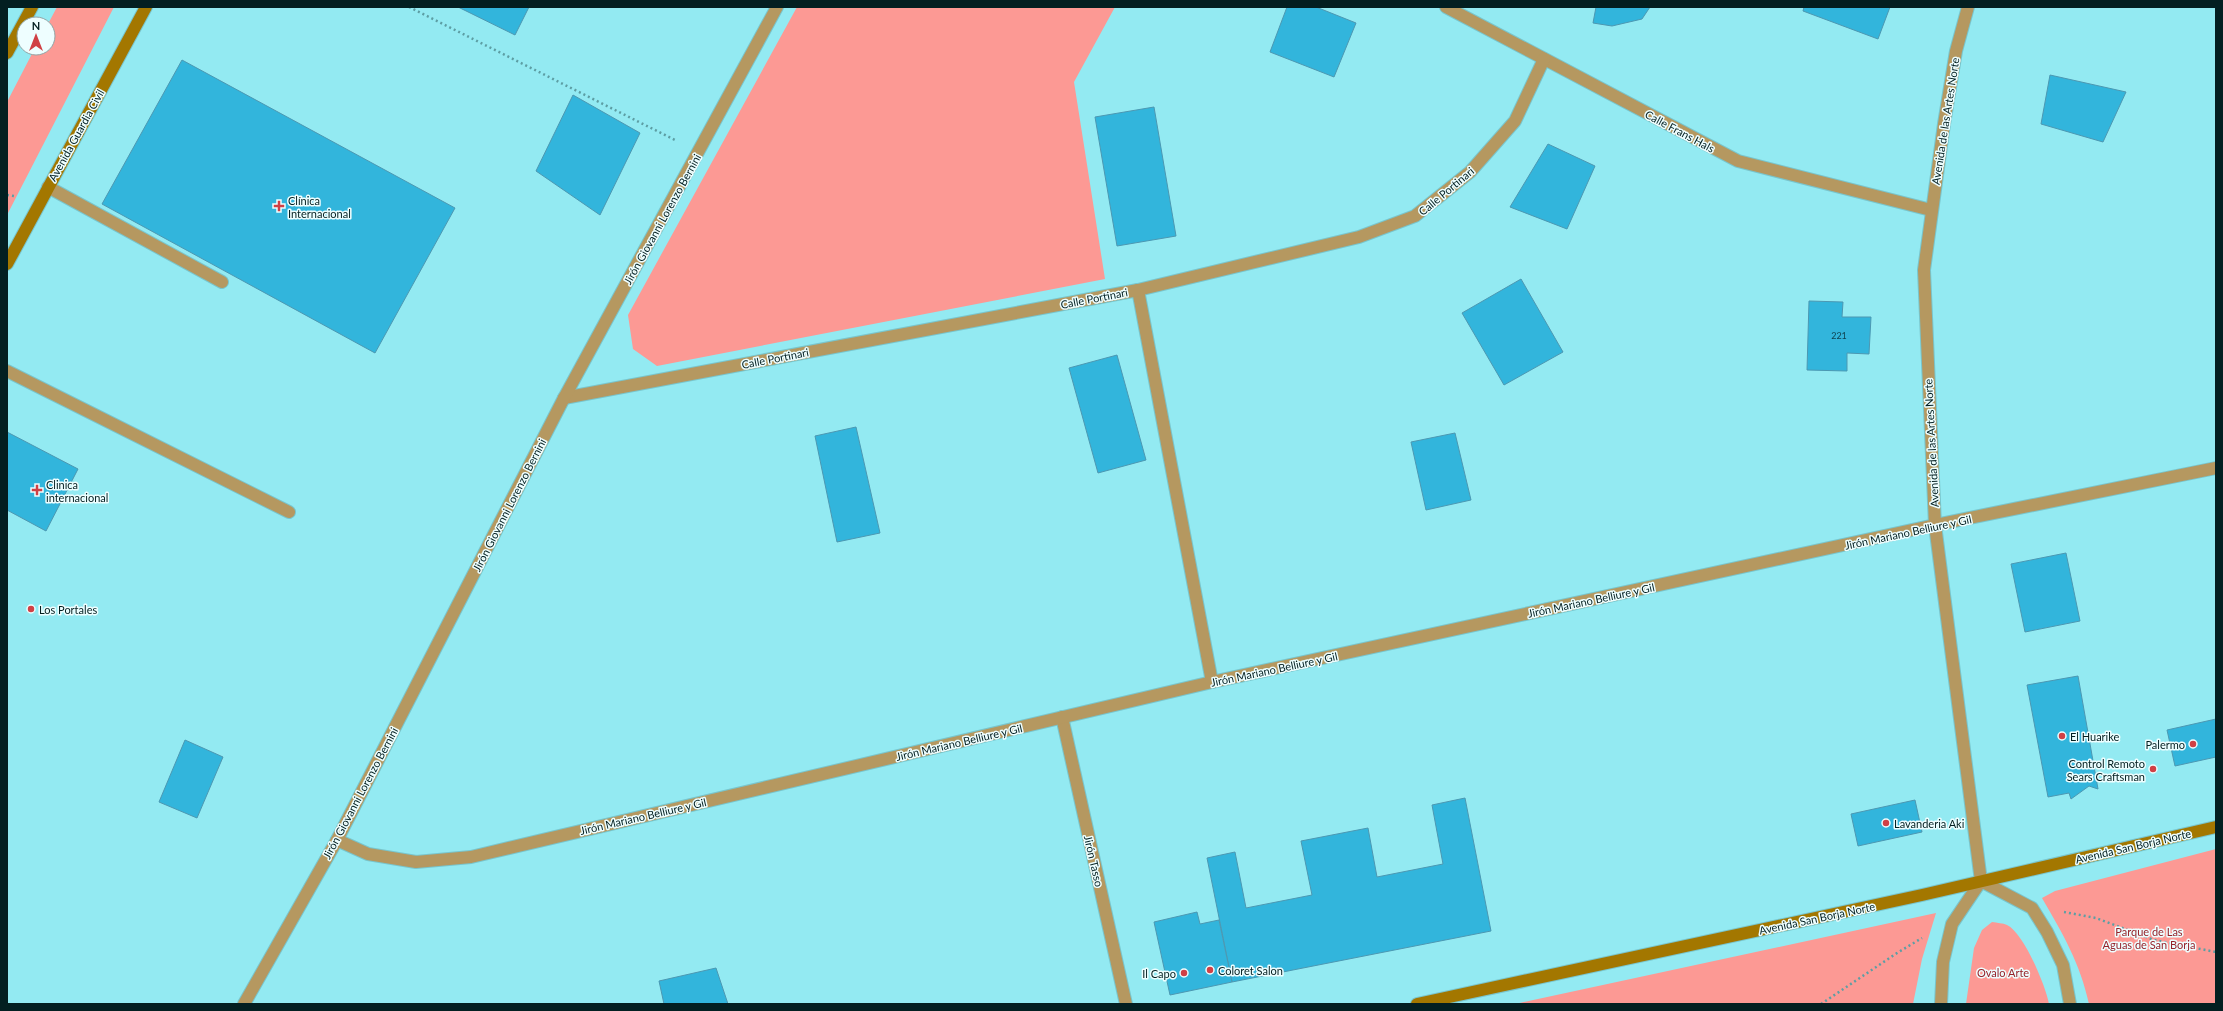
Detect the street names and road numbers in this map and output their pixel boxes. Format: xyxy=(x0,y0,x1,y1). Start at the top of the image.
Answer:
street label: Avenida de las Artes Norte xyxy=(1929,56,1962,185)
street label: Avenida Guardia Civil xyxy=(45,87,107,183)
street label: Calle Frans Hals xyxy=(1643,107,1717,155)
street label: Jirón Giovanni Lorenzo Bernini xyxy=(621,151,704,287)
street label: Calle Portinari xyxy=(1416,164,1477,218)
street label: Calle Portinari xyxy=(1059,285,1129,311)
street label: Calle Portinari xyxy=(740,345,810,371)
street label: Avenida de las Artes Norte xyxy=(1921,378,1941,508)
street label: Jirón Giovanni Lorenzo Bernini xyxy=(470,436,548,574)
street label: Jirón Mariano Belliure y Gil xyxy=(1843,512,1973,552)
street label: Jirón Mariano Belliure y Gil xyxy=(1526,580,1656,620)
street label: Jirón Mariano Belliure y Gil xyxy=(1209,649,1339,689)
street label: Jirón Mariano Belliure y Gil xyxy=(895,721,1023,763)
street label: Jirón Giovanni Lorenzo Bernini xyxy=(320,725,400,861)
street label: Jirón Mariano Belliure y Gil xyxy=(579,795,707,837)
street label: Avenida San Borja Norte xyxy=(2074,826,2192,866)
street label: Jirón Tasso xyxy=(1082,834,1106,888)
street label: Avenida San Borja Norte xyxy=(1758,899,1876,937)

